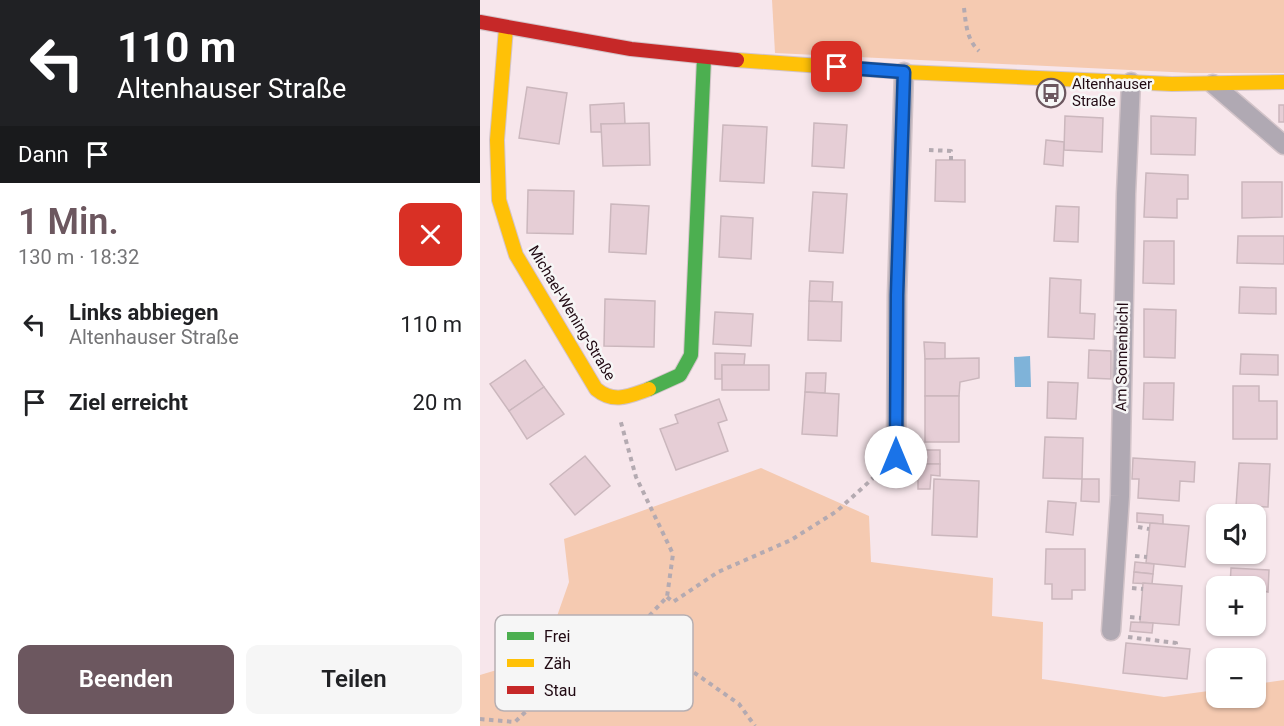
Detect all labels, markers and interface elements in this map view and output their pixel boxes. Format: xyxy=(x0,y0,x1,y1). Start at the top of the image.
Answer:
text: 110 m xyxy=(117,23,236,72)
icon: left xyxy=(18,24,96,102)
pin xyxy=(811,41,862,92)
icon: arrive xyxy=(820,50,853,83)
text: Altenhauser Straße xyxy=(117,73,346,105)
place label: Altenhauser Straße xyxy=(1072,75,1152,110)
bus stop icon: Altenhauser Straße xyxy=(1035,77,1067,109)
icon: arrive xyxy=(81,138,114,171)
text: Dann xyxy=(18,142,69,167)
text: 1 Min. xyxy=(18,201,119,243)
button: close xyxy=(399,203,462,266)
street label: Michael-Wening-Straße xyxy=(525,242,619,384)
text: 130 m · 18:32 xyxy=(18,245,139,269)
text: Links abbiegen xyxy=(69,300,219,325)
street label: Am Sonnenbichl xyxy=(1112,302,1132,412)
icon: left xyxy=(18,308,51,341)
text: 110 m xyxy=(400,312,462,337)
text: Altenhauser Straße xyxy=(69,325,239,349)
icon: arrive xyxy=(18,386,51,419)
text: Ziel erreicht xyxy=(69,390,188,415)
text: 20 m xyxy=(413,390,462,415)
position arrow xyxy=(864,425,928,489)
map controls xyxy=(1206,504,1266,708)
button: sound xyxy=(1206,504,1266,564)
button: + xyxy=(1206,576,1266,636)
legend xyxy=(495,615,693,711)
text: Frei xyxy=(544,627,570,646)
button: Beenden xyxy=(18,645,234,714)
button: Teilen xyxy=(246,645,462,714)
button: − xyxy=(1206,648,1266,708)
text: Zäh xyxy=(544,654,571,673)
text: Stau xyxy=(544,681,576,700)

